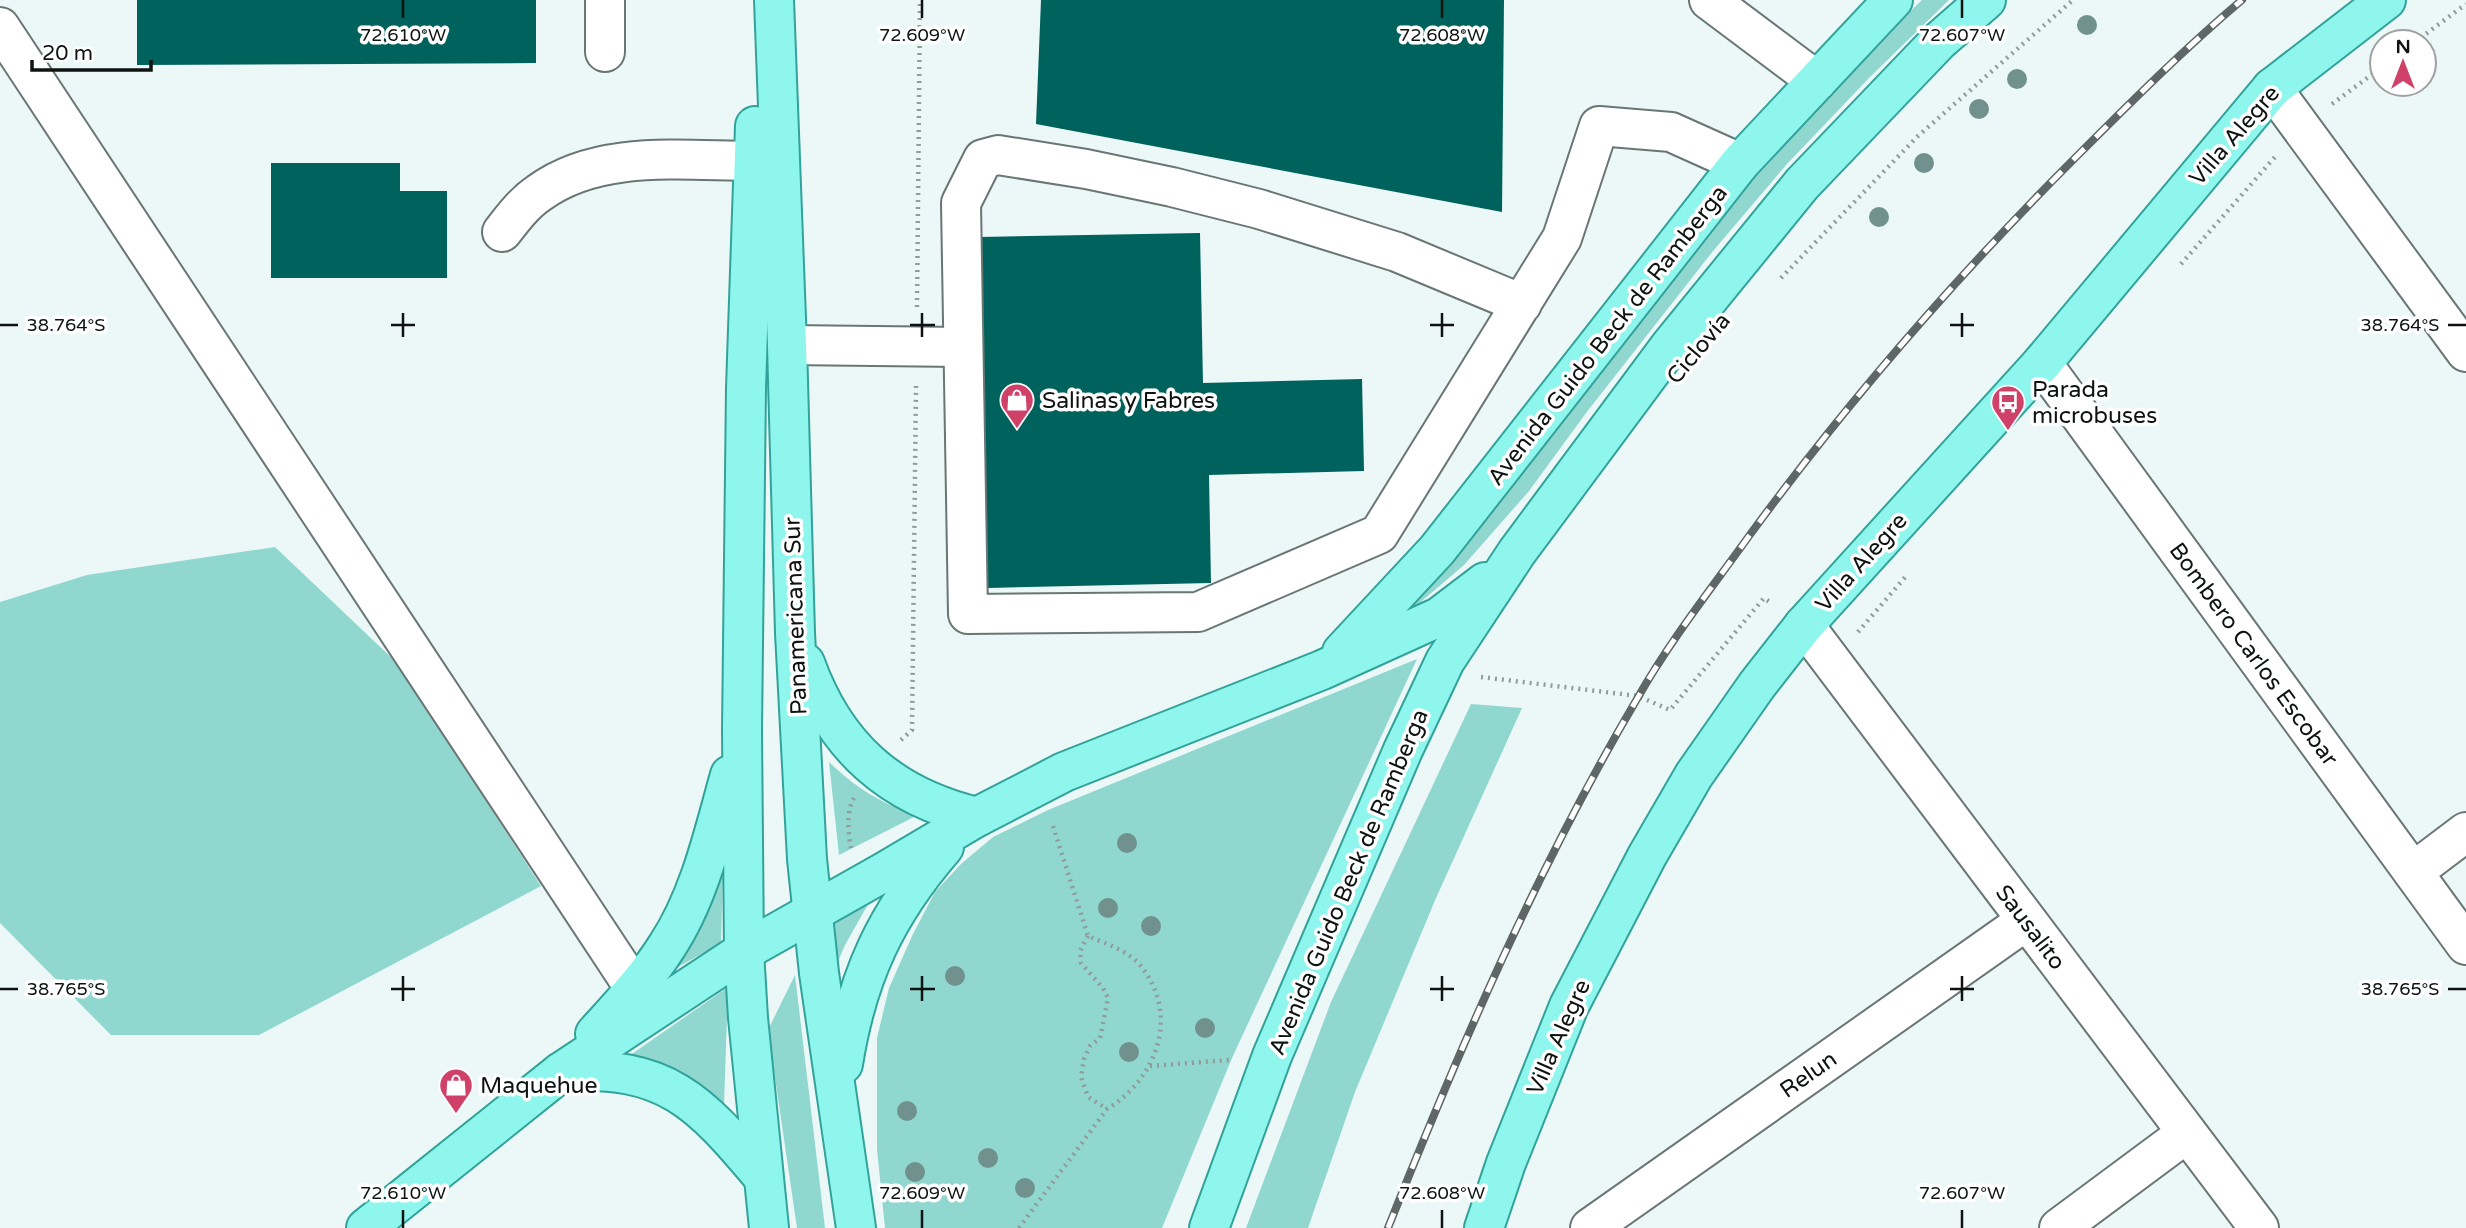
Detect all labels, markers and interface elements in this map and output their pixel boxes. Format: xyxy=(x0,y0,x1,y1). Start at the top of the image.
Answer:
text: 72.610°W xyxy=(360,24,446,46)
text: 72.609°W xyxy=(879,24,965,46)
text: 72.608°W xyxy=(1399,24,1485,46)
text: 72.607°W xyxy=(1919,24,2005,46)
scale bar xyxy=(32,28,150,72)
north arrow xyxy=(2368,28,2438,98)
text: N xyxy=(2395,36,2411,58)
text: 20 m xyxy=(42,41,93,66)
street label: Villa Alegre xyxy=(2184,80,2286,191)
street label: Avenida Guido Beck de Ramberga xyxy=(1482,180,1734,491)
street label: Ciclovía xyxy=(1661,307,1737,390)
text: 38.764°S xyxy=(27,314,105,336)
text: 38.764°S xyxy=(2361,314,2439,336)
place label: Parada microbuses xyxy=(2032,376,2157,430)
shop icon: Salinas y Fabres xyxy=(998,381,1036,430)
bus stop icon: Parada microbuses xyxy=(1989,383,2027,432)
place label: Salinas y Fabres xyxy=(1042,387,1215,415)
street label: Villa Alegre xyxy=(1810,507,1913,618)
street label: Panamericana Sur xyxy=(779,516,813,716)
street label: Bombero Carlos Escobar xyxy=(2163,537,2344,772)
street label: Avenida Guido Beck de Ramberga xyxy=(1263,705,1435,1060)
street label: Sausalito xyxy=(1989,880,2071,976)
street label: Villa Alegre xyxy=(1521,975,1597,1100)
text: 38.765°S xyxy=(27,978,105,1000)
text: 38.765°S xyxy=(2361,978,2439,1000)
street label: Relun xyxy=(1775,1045,1842,1104)
shop icon: Maquehue xyxy=(437,1066,475,1115)
place label: Maquehue xyxy=(480,1072,598,1100)
text: 72.610°W xyxy=(360,1182,446,1204)
text: 72.609°W xyxy=(879,1182,965,1204)
text: 72.608°W xyxy=(1399,1182,1485,1204)
text: 72.607°W xyxy=(1919,1182,2005,1204)

